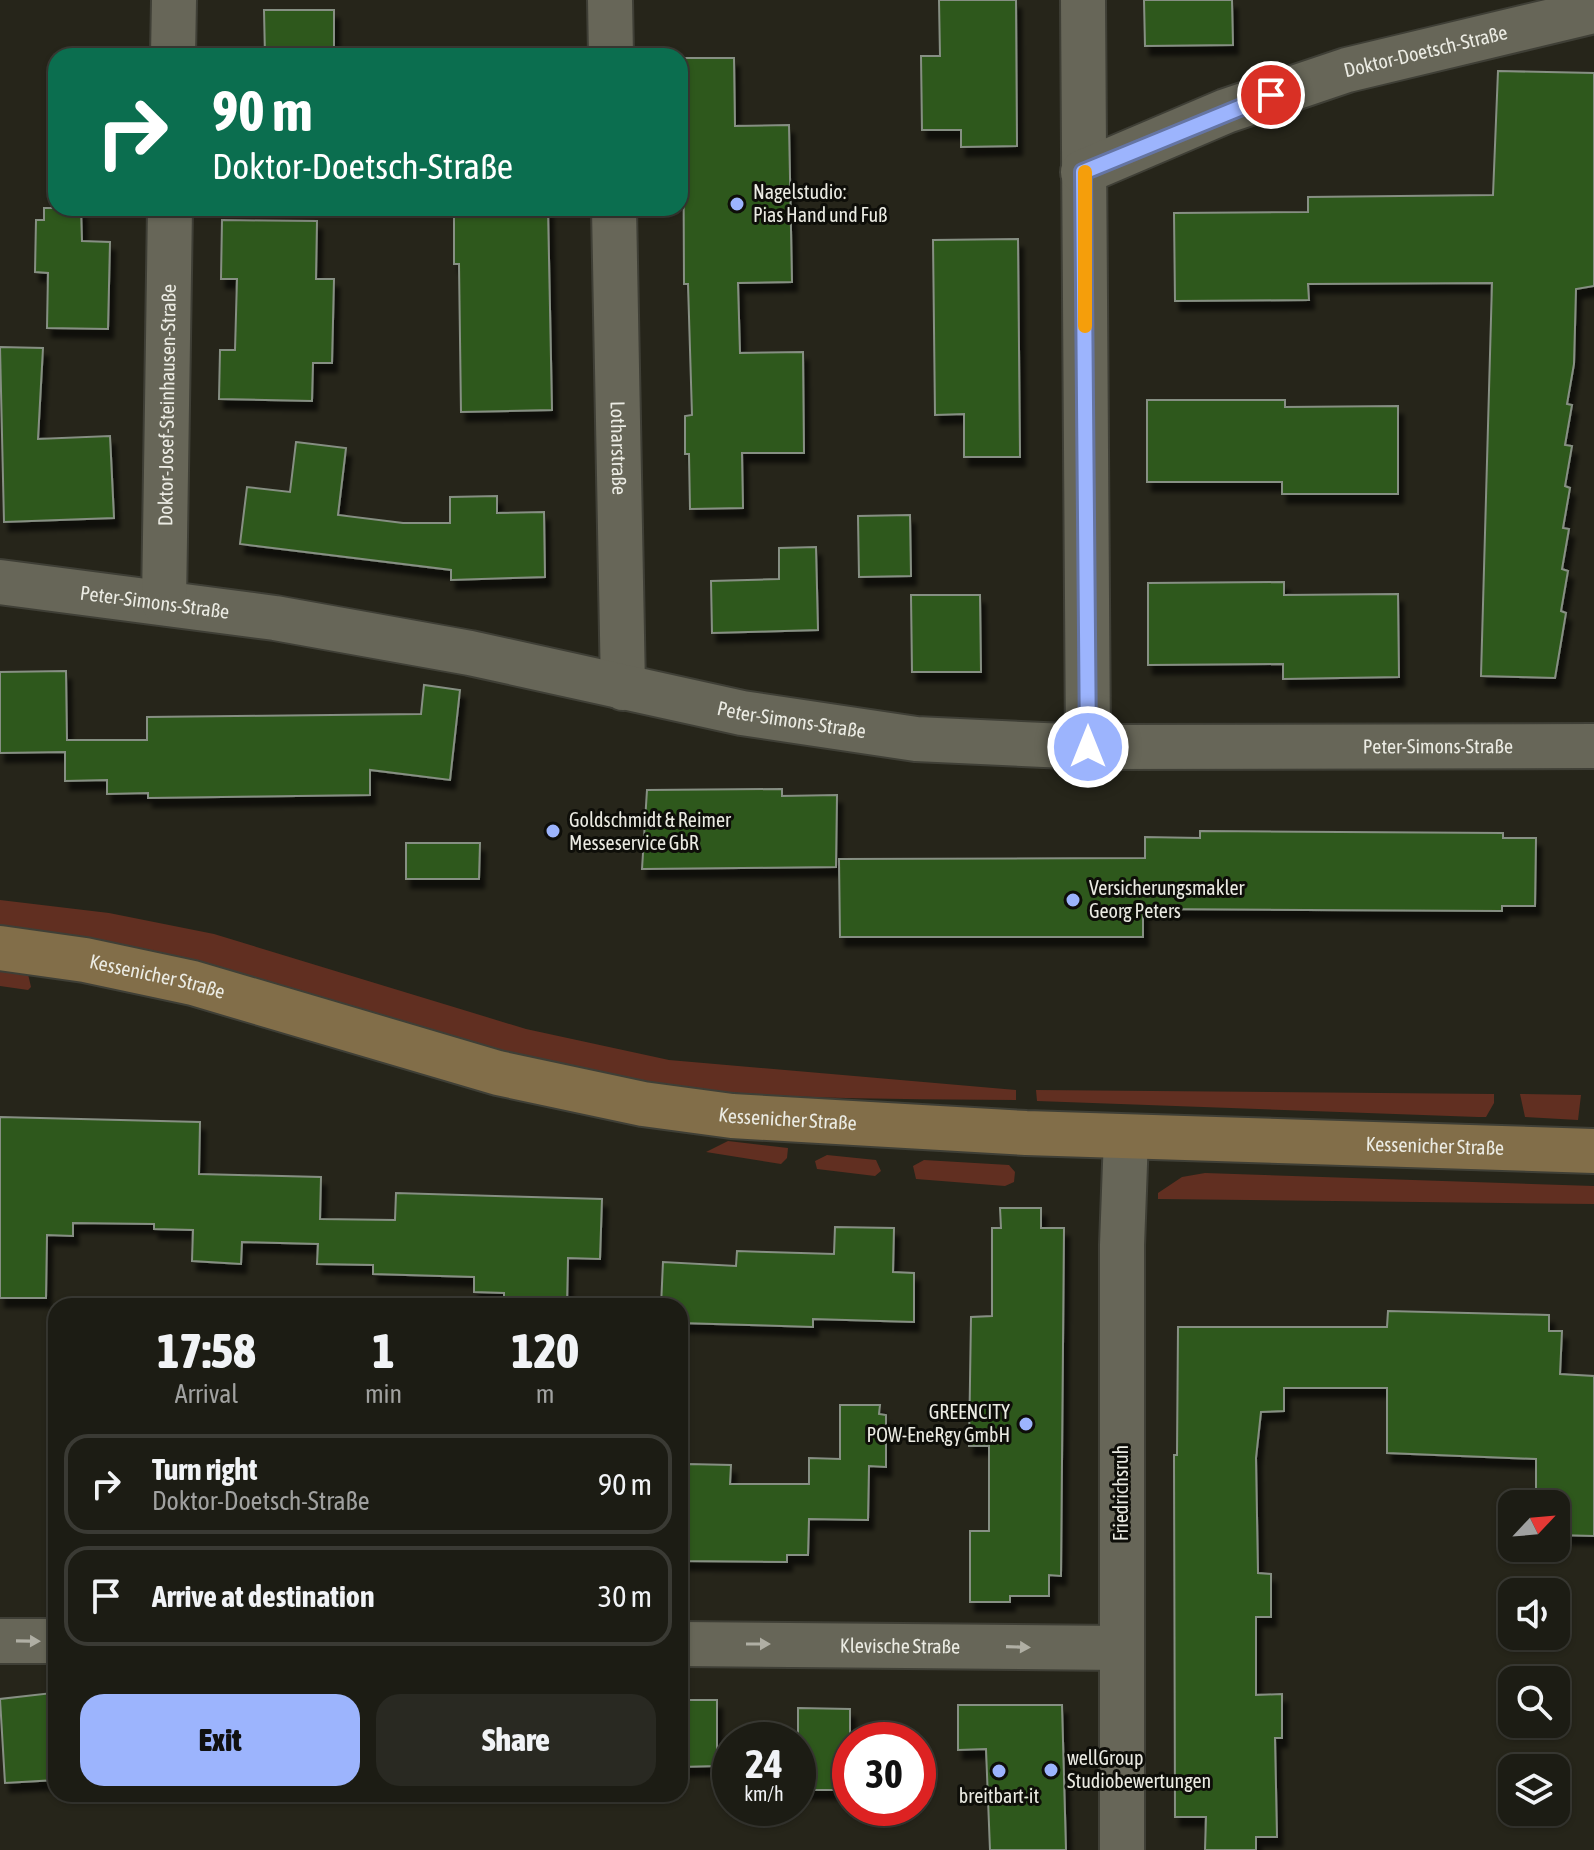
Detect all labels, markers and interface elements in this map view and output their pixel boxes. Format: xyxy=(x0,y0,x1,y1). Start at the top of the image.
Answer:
street label: Doktor-Doetsch-Straße xyxy=(1341,20,1510,81)
pin xyxy=(1237,61,1305,129)
icon: arrive xyxy=(1249,73,1293,117)
text: 90 m xyxy=(212,79,313,143)
icon: right xyxy=(80,80,184,184)
text: Doktor-Doetsch-Straße xyxy=(212,145,513,187)
place label: Nagelstudio: Pias Hand und Fuß xyxy=(753,180,887,226)
marker: Nagelstudio: Pias Hand und Fuß xyxy=(728,195,746,213)
street label: Doktor-Josef-Steinhausen-Straße xyxy=(153,284,180,526)
street label: Lotharstraße xyxy=(607,401,631,495)
street label: Peter-Simons-Straße xyxy=(79,581,231,623)
street label: Peter-Simons-Straße xyxy=(715,696,868,742)
position arrow xyxy=(1046,705,1130,789)
street label: Peter-Simons-Straße xyxy=(1363,734,1513,757)
place label: Goldschmidt & Reimer Messeservice GbR xyxy=(569,808,732,854)
marker: Goldschmidt & Reimer Messeservice GbR xyxy=(544,822,562,840)
place label: Versicherungsmakler Georg Peters xyxy=(1089,876,1246,922)
marker: Versicherungsmakler Georg Peters xyxy=(1064,891,1082,909)
street label: Kessenicher Straße xyxy=(88,949,228,1003)
street label: Kessenicher Straße xyxy=(717,1102,857,1134)
street label: Kessenicher Straße xyxy=(1365,1132,1504,1159)
text: 17:58 xyxy=(157,1323,256,1378)
text: 1 xyxy=(372,1323,395,1378)
text: 120 xyxy=(511,1323,579,1378)
text: Arrival xyxy=(175,1379,238,1409)
text: min xyxy=(365,1379,402,1409)
text: m xyxy=(536,1379,554,1409)
place label: GREENCITY POW-EneRgy GmbH xyxy=(866,1400,1010,1446)
marker: GREENCITY POW-EneRgy GmbH xyxy=(1017,1415,1035,1433)
street label: Friedrichsruh xyxy=(1109,1445,1132,1541)
text: Turn right xyxy=(152,1452,258,1486)
icon: right xyxy=(84,1462,128,1506)
text: 90 m xyxy=(598,1467,652,1501)
text: Doktor-Doetsch-Straße xyxy=(152,1486,370,1516)
north arrow xyxy=(1498,1490,1570,1562)
map controls xyxy=(1498,1490,1570,1826)
icon: arrive xyxy=(84,1574,128,1618)
button: sound xyxy=(1498,1578,1570,1650)
text: Arrive at destination xyxy=(152,1579,374,1613)
text: 30 m xyxy=(598,1579,652,1613)
street label: Klevische Straße xyxy=(840,1633,960,1658)
one-way arrow xyxy=(16,1635,41,1647)
one-way arrow xyxy=(746,1638,771,1650)
one-way arrow xyxy=(1006,1641,1031,1654)
button: search xyxy=(1498,1666,1570,1738)
button: Exit xyxy=(80,1694,360,1786)
button: Share xyxy=(376,1694,656,1786)
speed limit sign: 30 xyxy=(832,1722,936,1826)
text: 24 xyxy=(745,1741,783,1786)
place label: wellGroup Studiobewertungen xyxy=(1067,1746,1211,1792)
button: layers xyxy=(1498,1754,1570,1826)
marker: wellGroup Studiobewertungen xyxy=(1042,1761,1060,1779)
marker: breitbart-it xyxy=(990,1762,1008,1780)
text: km/h xyxy=(744,1782,784,1805)
place label: breitbart-it xyxy=(959,1784,1039,1807)

